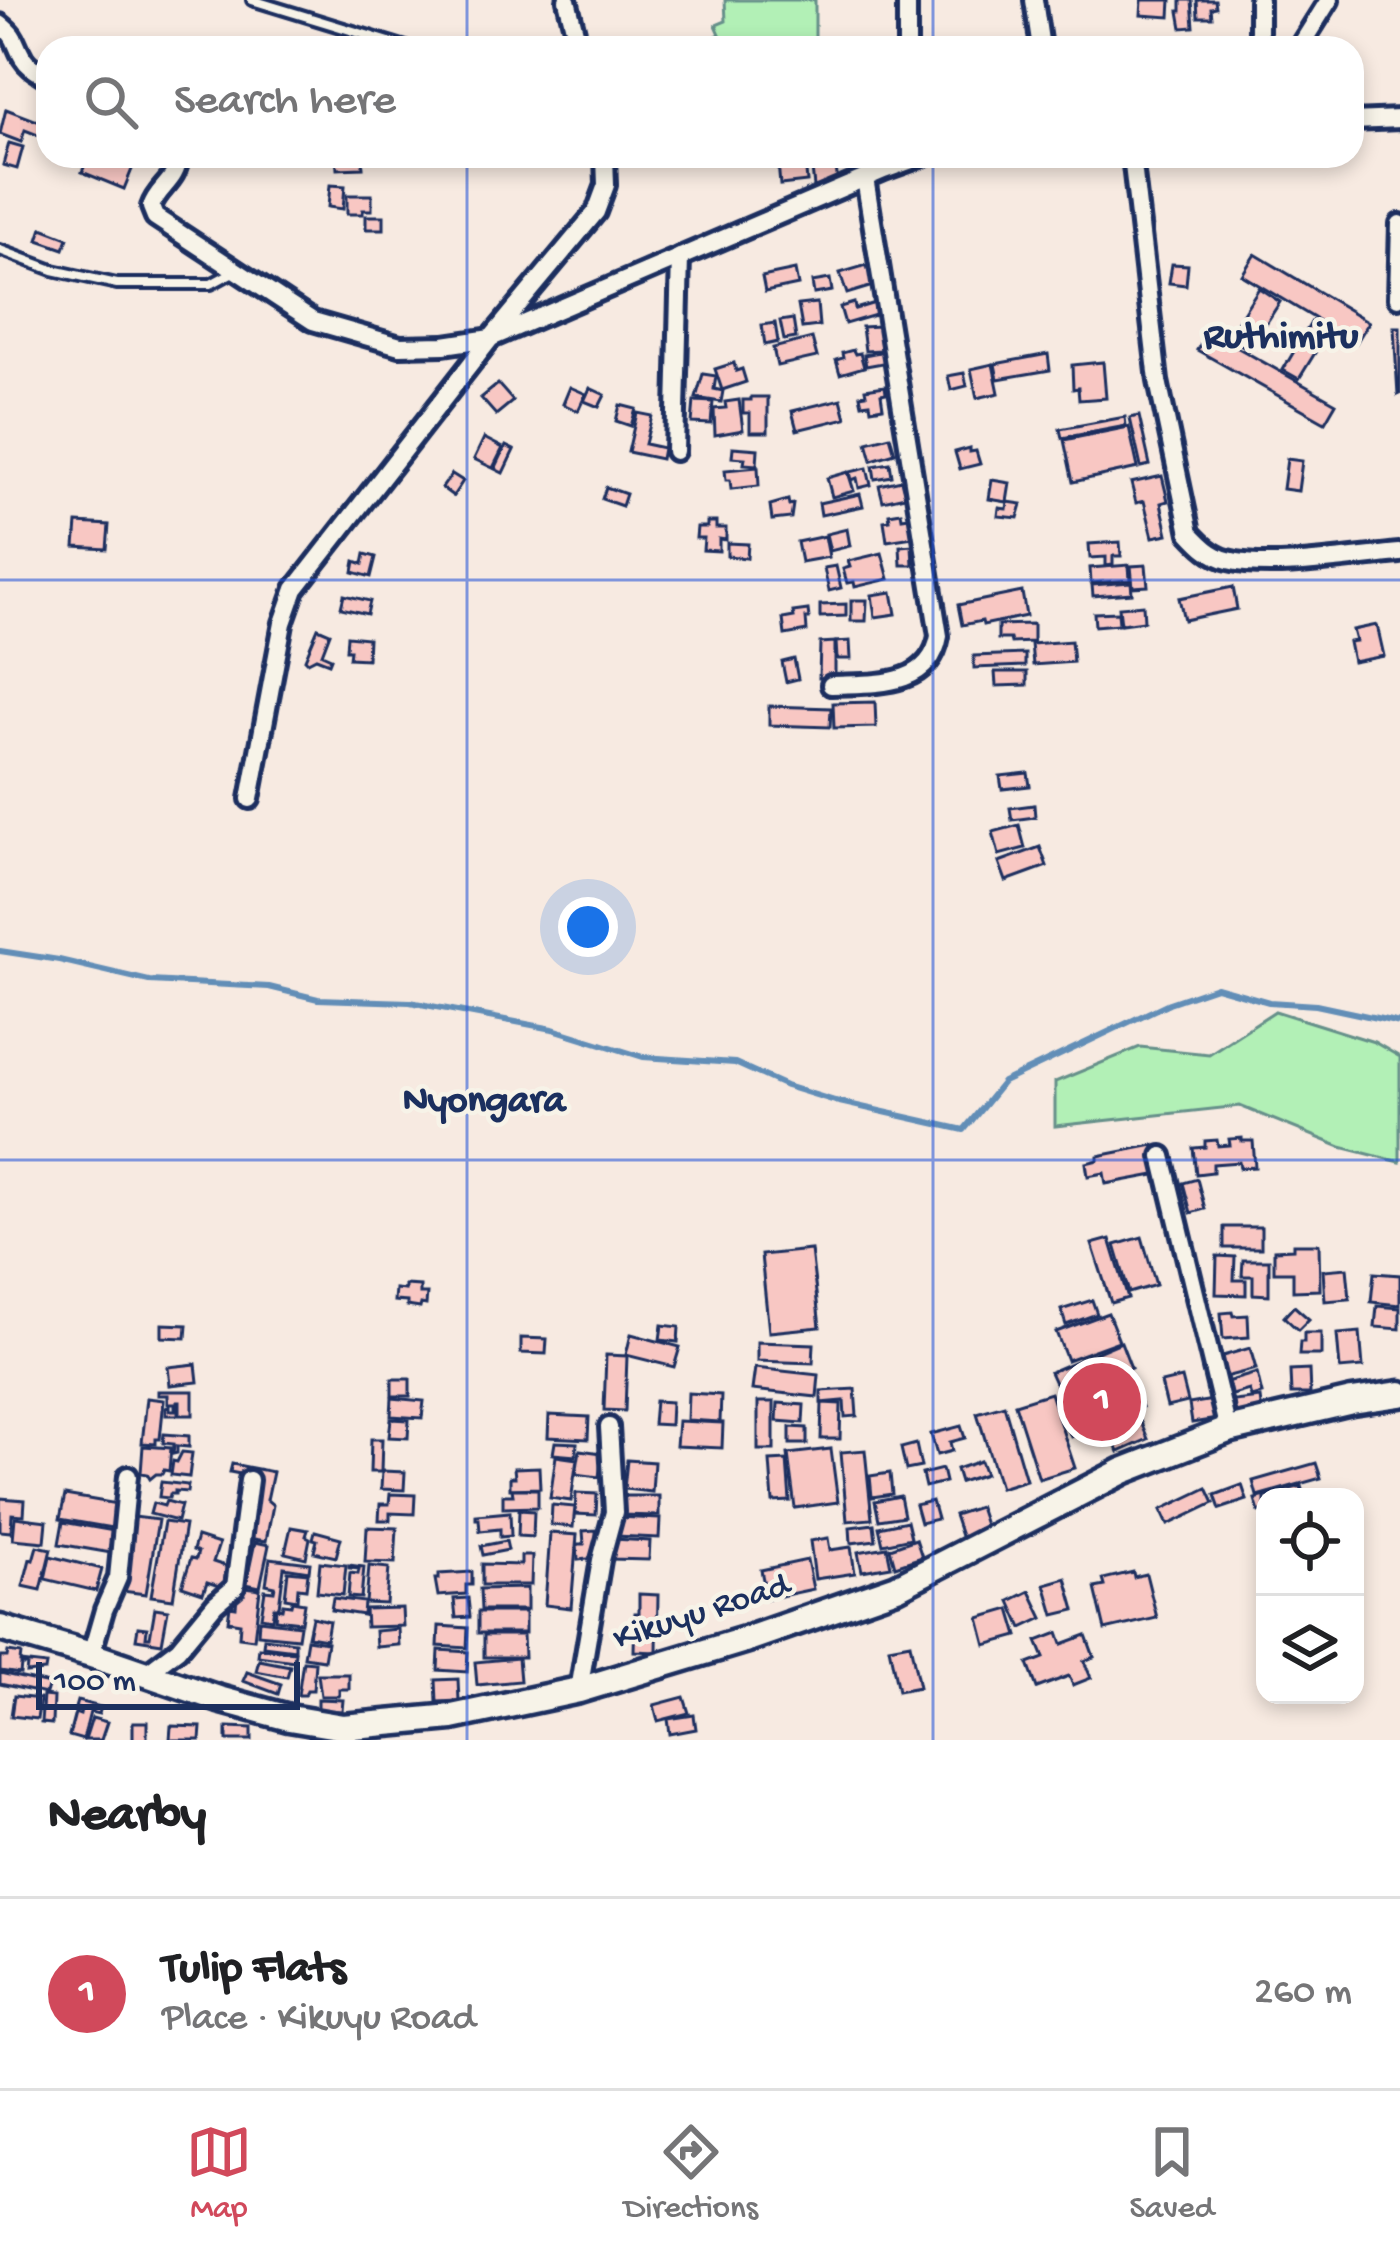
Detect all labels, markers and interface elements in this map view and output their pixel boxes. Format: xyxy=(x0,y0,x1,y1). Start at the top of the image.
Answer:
search box xyxy=(36,36,1364,168)
icon: search xyxy=(78,69,144,135)
text: Search here xyxy=(174,76,396,129)
district label: Ruthimitu xyxy=(1204,316,1359,362)
your location xyxy=(558,897,618,957)
district label: Nyongara xyxy=(403,1080,568,1126)
pin: 1 xyxy=(1063,1357,1141,1447)
map controls xyxy=(1256,1488,1364,1704)
button: locate xyxy=(1256,1488,1364,1596)
street label: Kikuyu Road xyxy=(609,1564,798,1663)
button: layers xyxy=(1256,1596,1364,1704)
scale bar xyxy=(36,1656,300,1709)
text: 100 m xyxy=(54,1664,136,1702)
text: Nearby xyxy=(48,1788,206,1848)
text: Tulip Flats xyxy=(162,1944,346,1997)
text: 1 xyxy=(79,1971,95,2017)
text: 260 m xyxy=(1254,1971,1352,2017)
text: Place · Kikuyu Road xyxy=(162,1997,475,2043)
tab: Map xyxy=(186,2119,252,2229)
tab: Directions xyxy=(624,2119,758,2229)
tab: Saved xyxy=(1130,2119,1214,2229)

